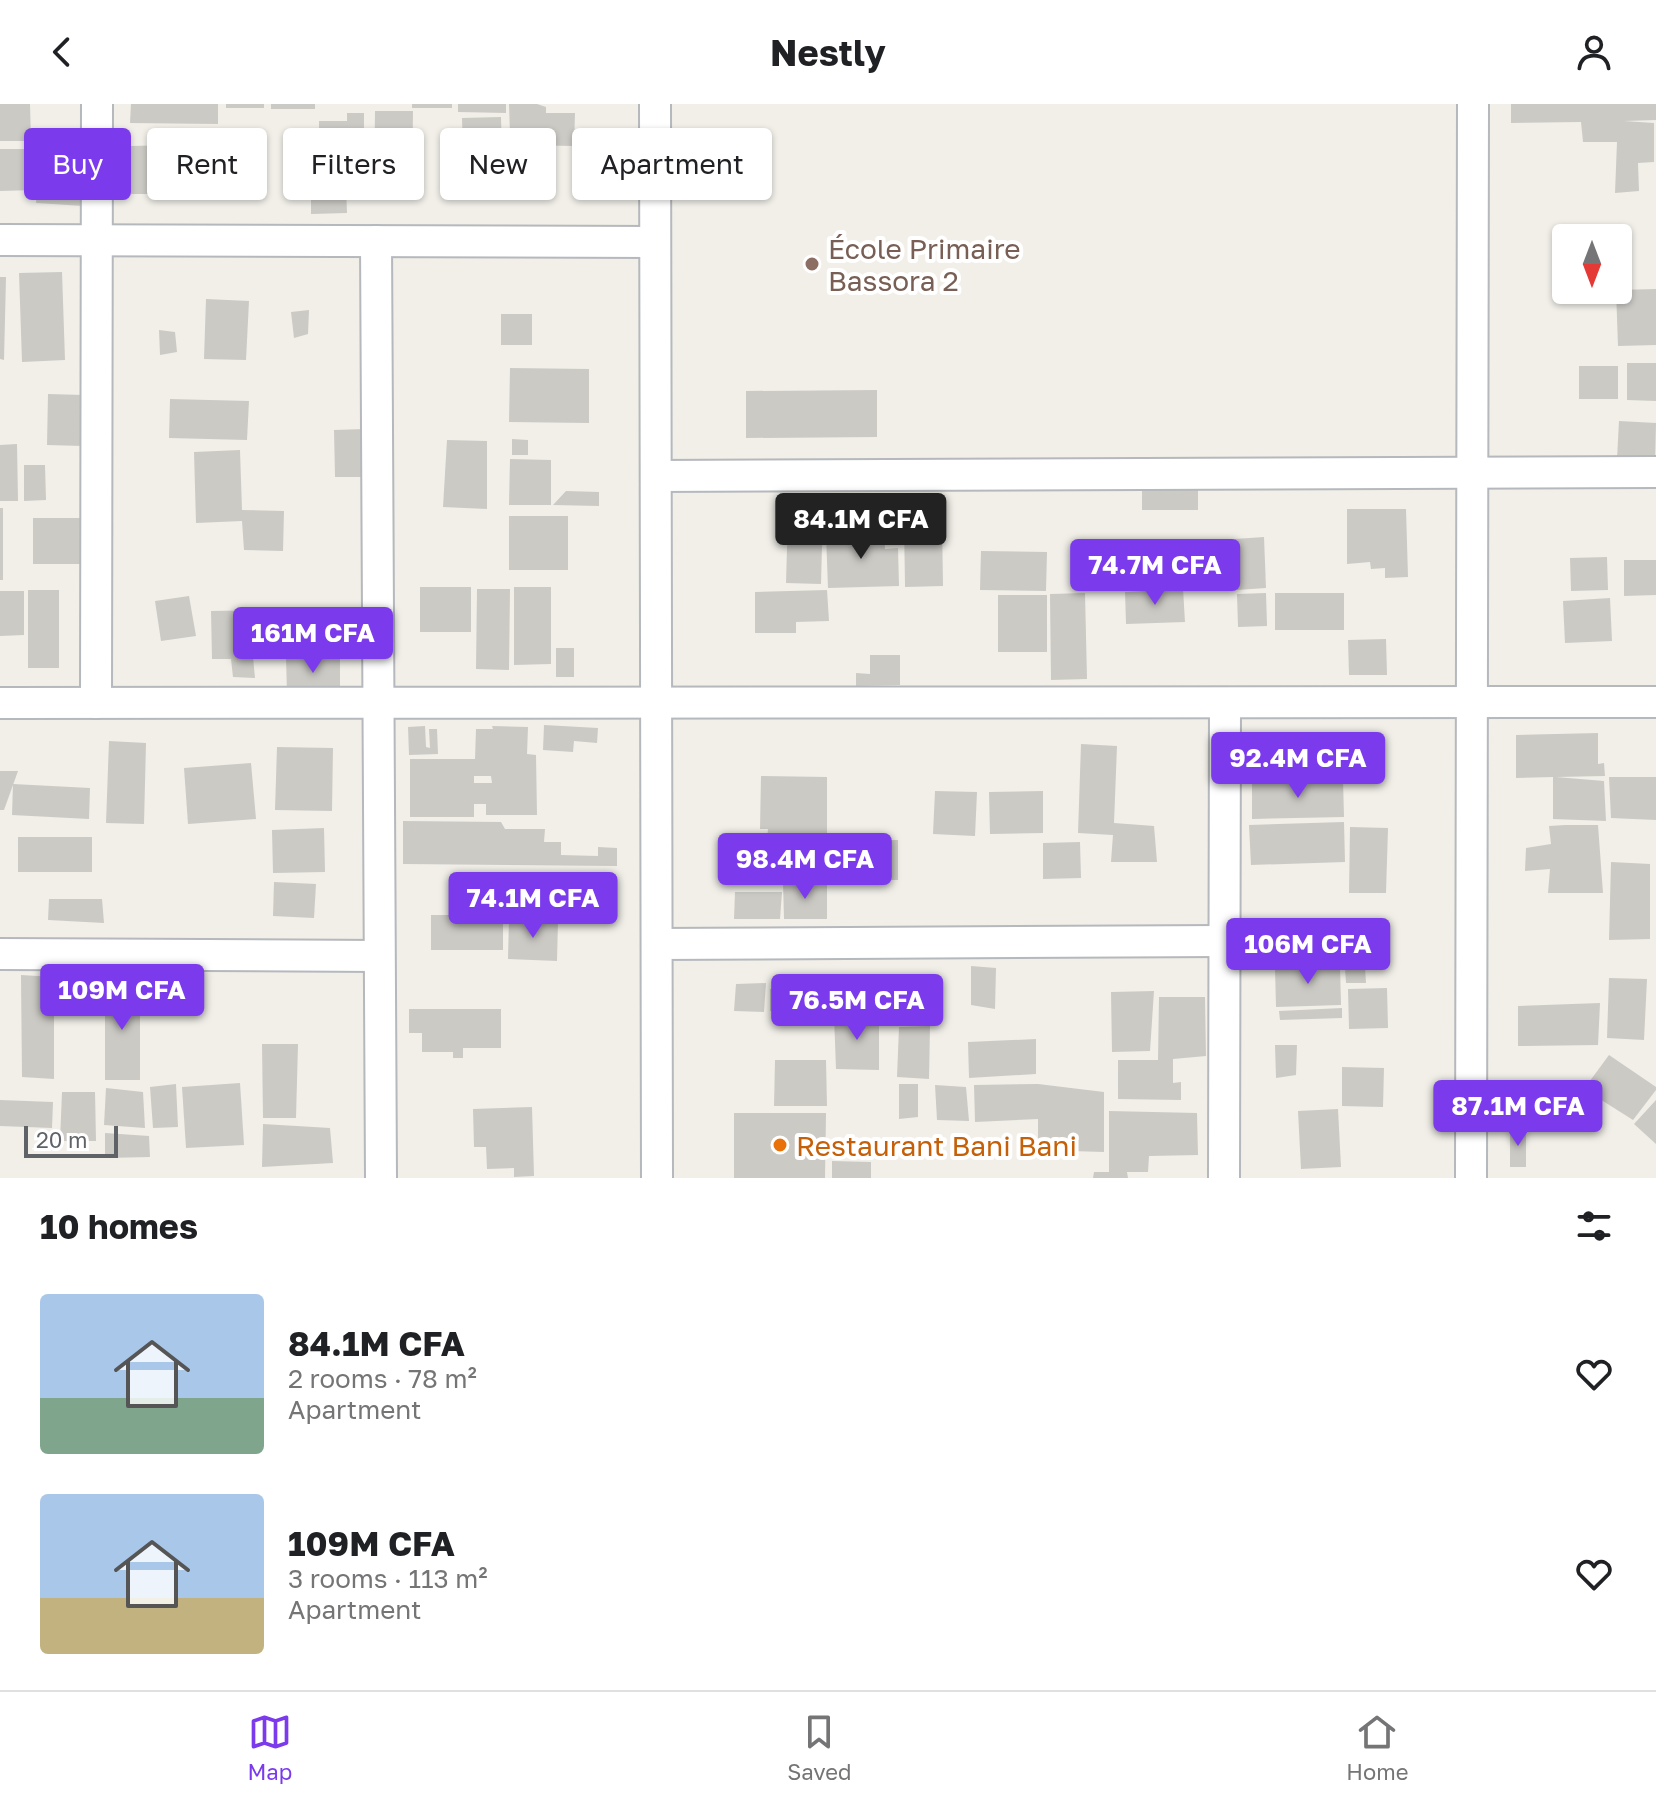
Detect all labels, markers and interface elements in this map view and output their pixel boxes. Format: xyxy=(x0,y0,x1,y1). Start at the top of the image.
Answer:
icon: back xyxy=(40,30,84,74)
icon: person xyxy=(1572,30,1616,74)
text: Nestly xyxy=(770,31,886,74)
chip: Buy xyxy=(24,128,131,200)
chip: Rent xyxy=(147,128,267,200)
chip: Filters xyxy=(283,128,424,200)
chip: New xyxy=(440,128,556,200)
chip: Apartment xyxy=(572,128,772,200)
north arrow xyxy=(1552,224,1632,304)
map controls xyxy=(1552,224,1632,304)
place label: École Primaire Bassora 2 xyxy=(828,232,1021,297)
marker: École Primaire Bassora 2 xyxy=(803,255,821,273)
pin: 84.1M CFA xyxy=(769,493,953,561)
text: 84.1M CFA xyxy=(793,503,929,534)
pin: 74.7M CFA xyxy=(1063,539,1247,607)
text: 74.7M CFA xyxy=(1088,549,1222,580)
pin: 161M CFA xyxy=(230,607,396,675)
text: 161M CFA xyxy=(251,617,375,648)
pin: 92.4M CFA xyxy=(1206,732,1390,800)
text: 92.4M CFA xyxy=(1229,742,1367,773)
pin: 98.4M CFA xyxy=(713,833,897,901)
text: 98.4M CFA xyxy=(736,843,874,874)
pin: 74.1M CFA xyxy=(441,872,625,940)
text: 74.1M CFA xyxy=(467,882,599,913)
pin: 106M CFA xyxy=(1225,918,1391,986)
text: 106M CFA xyxy=(1244,928,1372,959)
pin: 109M CFA xyxy=(39,964,205,1032)
text: 109M CFA xyxy=(58,974,186,1005)
pin: 76.5M CFA xyxy=(765,974,949,1042)
text: 76.5M CFA xyxy=(789,984,925,1015)
pin: 87.1M CFA xyxy=(1426,1080,1610,1148)
text: 87.1M CFA xyxy=(1451,1090,1585,1121)
scale bar xyxy=(24,1122,118,1158)
text: 20 m xyxy=(36,1126,87,1153)
place label: Restaurant Bani Bani xyxy=(796,1129,1077,1162)
marker: Restaurant Bani Bani xyxy=(771,1136,789,1154)
icon: filters xyxy=(1572,1204,1616,1248)
text: 10 homes xyxy=(40,1206,198,1246)
text: 84.1M CFA xyxy=(288,1323,465,1363)
icon: home xyxy=(104,1326,200,1422)
icon: heart xyxy=(1572,1352,1616,1396)
text: 2 rooms · 78 m² xyxy=(288,1363,477,1394)
text: Apartment xyxy=(288,1394,421,1425)
text: 109M CFA xyxy=(288,1523,455,1563)
icon: home xyxy=(104,1526,200,1622)
icon: heart xyxy=(1572,1552,1616,1596)
text: 3 rooms · 113 m² xyxy=(288,1563,488,1594)
text: Apartment xyxy=(288,1594,421,1625)
tab: Map xyxy=(247,1710,292,1785)
tab: Saved xyxy=(787,1710,851,1785)
tab: Home xyxy=(1346,1710,1409,1785)

